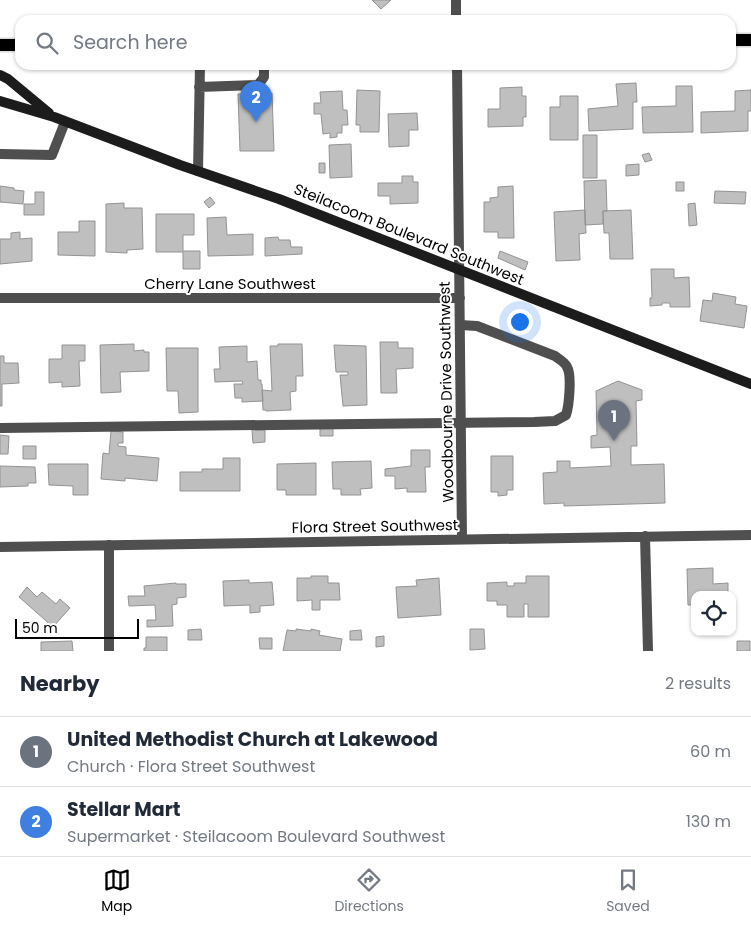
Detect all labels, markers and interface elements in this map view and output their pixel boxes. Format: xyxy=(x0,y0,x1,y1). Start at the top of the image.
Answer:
search box xyxy=(15,15,736,70)
icon: search xyxy=(33,29,61,57)
text: Search here xyxy=(73,29,187,56)
pin: 2 xyxy=(240,81,272,122)
street label: Steilacoom Boulevard Southwest xyxy=(291,178,527,290)
street label: Cherry Lane Southwest xyxy=(144,273,316,294)
street label: Woodbourne Drive Southwest xyxy=(434,281,458,503)
your location xyxy=(507,309,533,335)
pin: 1 xyxy=(598,400,630,441)
street label: Flora Street Southwest xyxy=(292,514,458,538)
map controls xyxy=(691,591,736,636)
button: locate xyxy=(691,591,736,636)
scale bar xyxy=(15,616,139,639)
text: 50 m xyxy=(22,618,58,638)
text: Nearby xyxy=(20,669,100,698)
text: 2 results xyxy=(665,672,731,695)
text: United Methodist Church at Lakewood xyxy=(67,726,438,753)
text: 1 xyxy=(33,740,39,763)
text: 60 m xyxy=(690,740,731,763)
text: Church · Flora Street Southwest xyxy=(67,755,315,778)
text: Stellar Mart xyxy=(67,796,181,823)
text: 2 xyxy=(31,810,41,833)
text: 130 m xyxy=(686,810,731,833)
text: Supermarket · Steilacoom Boulevard Southwest xyxy=(67,825,445,848)
tab: Map xyxy=(101,866,132,917)
tab: Directions xyxy=(334,866,404,917)
tab: Saved xyxy=(606,866,650,917)

